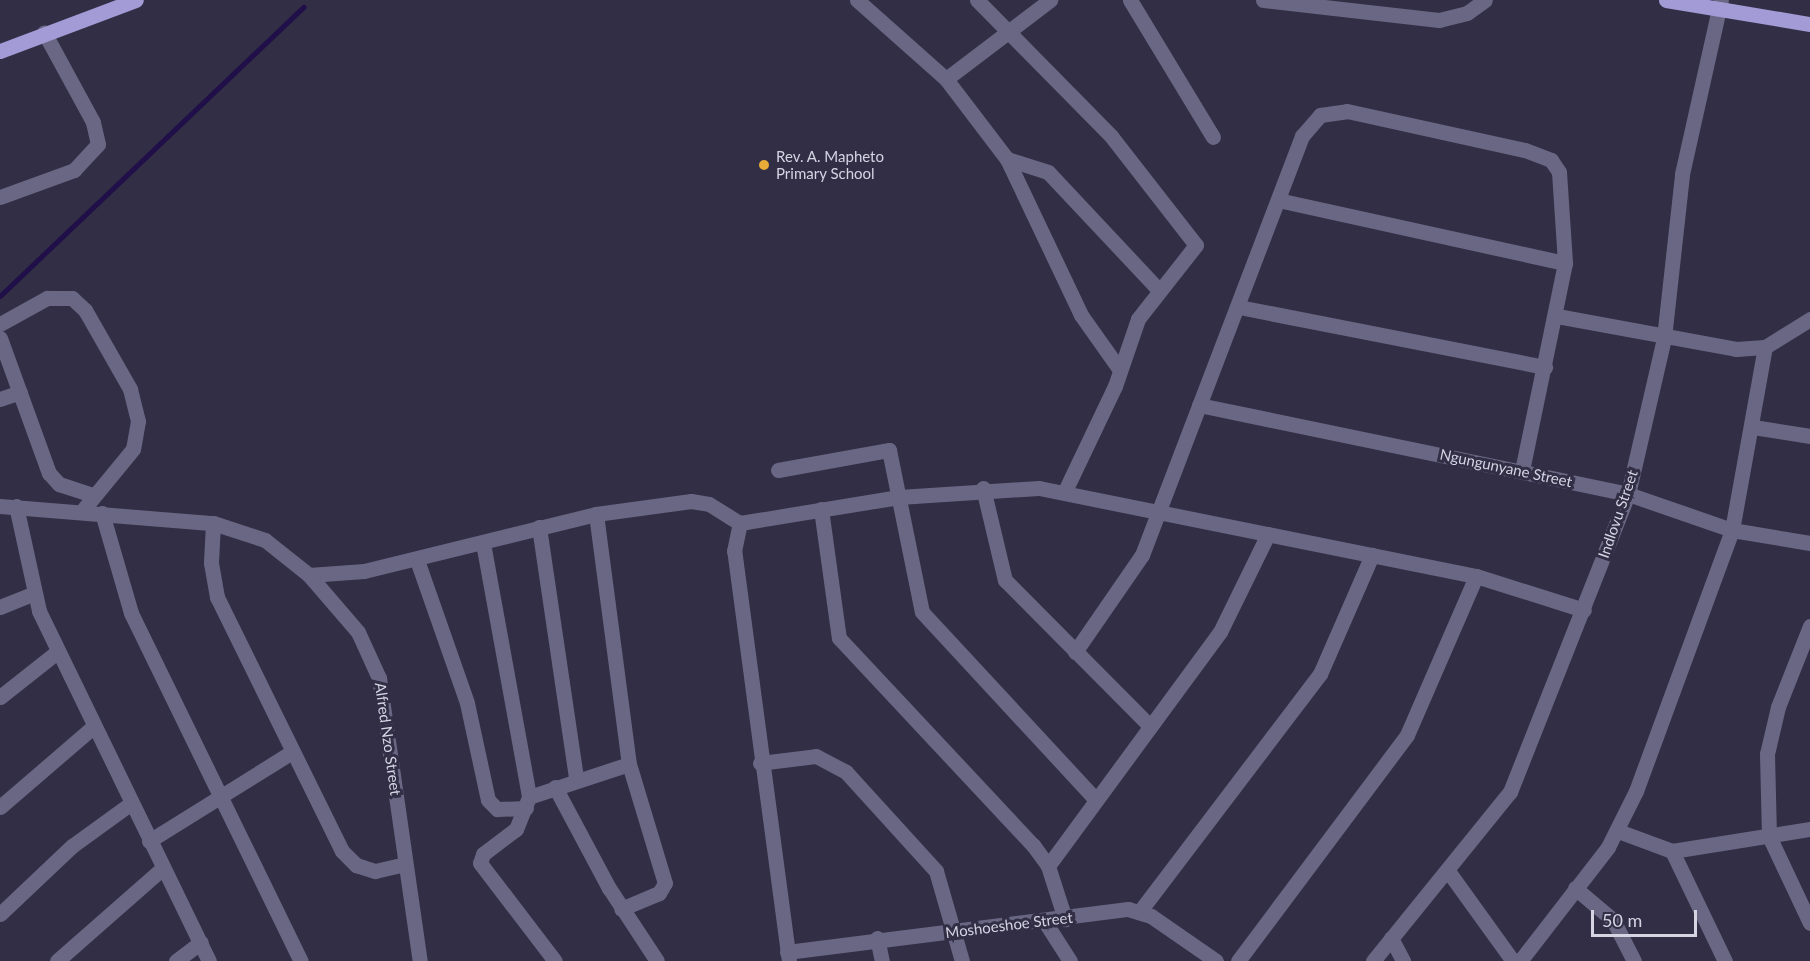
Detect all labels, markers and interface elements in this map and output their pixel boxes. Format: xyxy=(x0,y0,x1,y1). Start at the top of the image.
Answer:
place label: Rev. A. Mapheto Primary School xyxy=(776,147,884,182)
marker: Rev. A. Mapheto Primary School xyxy=(757,158,771,172)
street label: Ngungunyane Street xyxy=(1438,445,1574,491)
street label: Indlovu Street xyxy=(1594,468,1642,560)
street label: Alfred Nzo Street xyxy=(371,681,405,797)
scale bar xyxy=(1594,898,1700,936)
street label: Moshoeshoe Street xyxy=(944,908,1074,942)
text: 50 m xyxy=(1602,909,1642,931)

